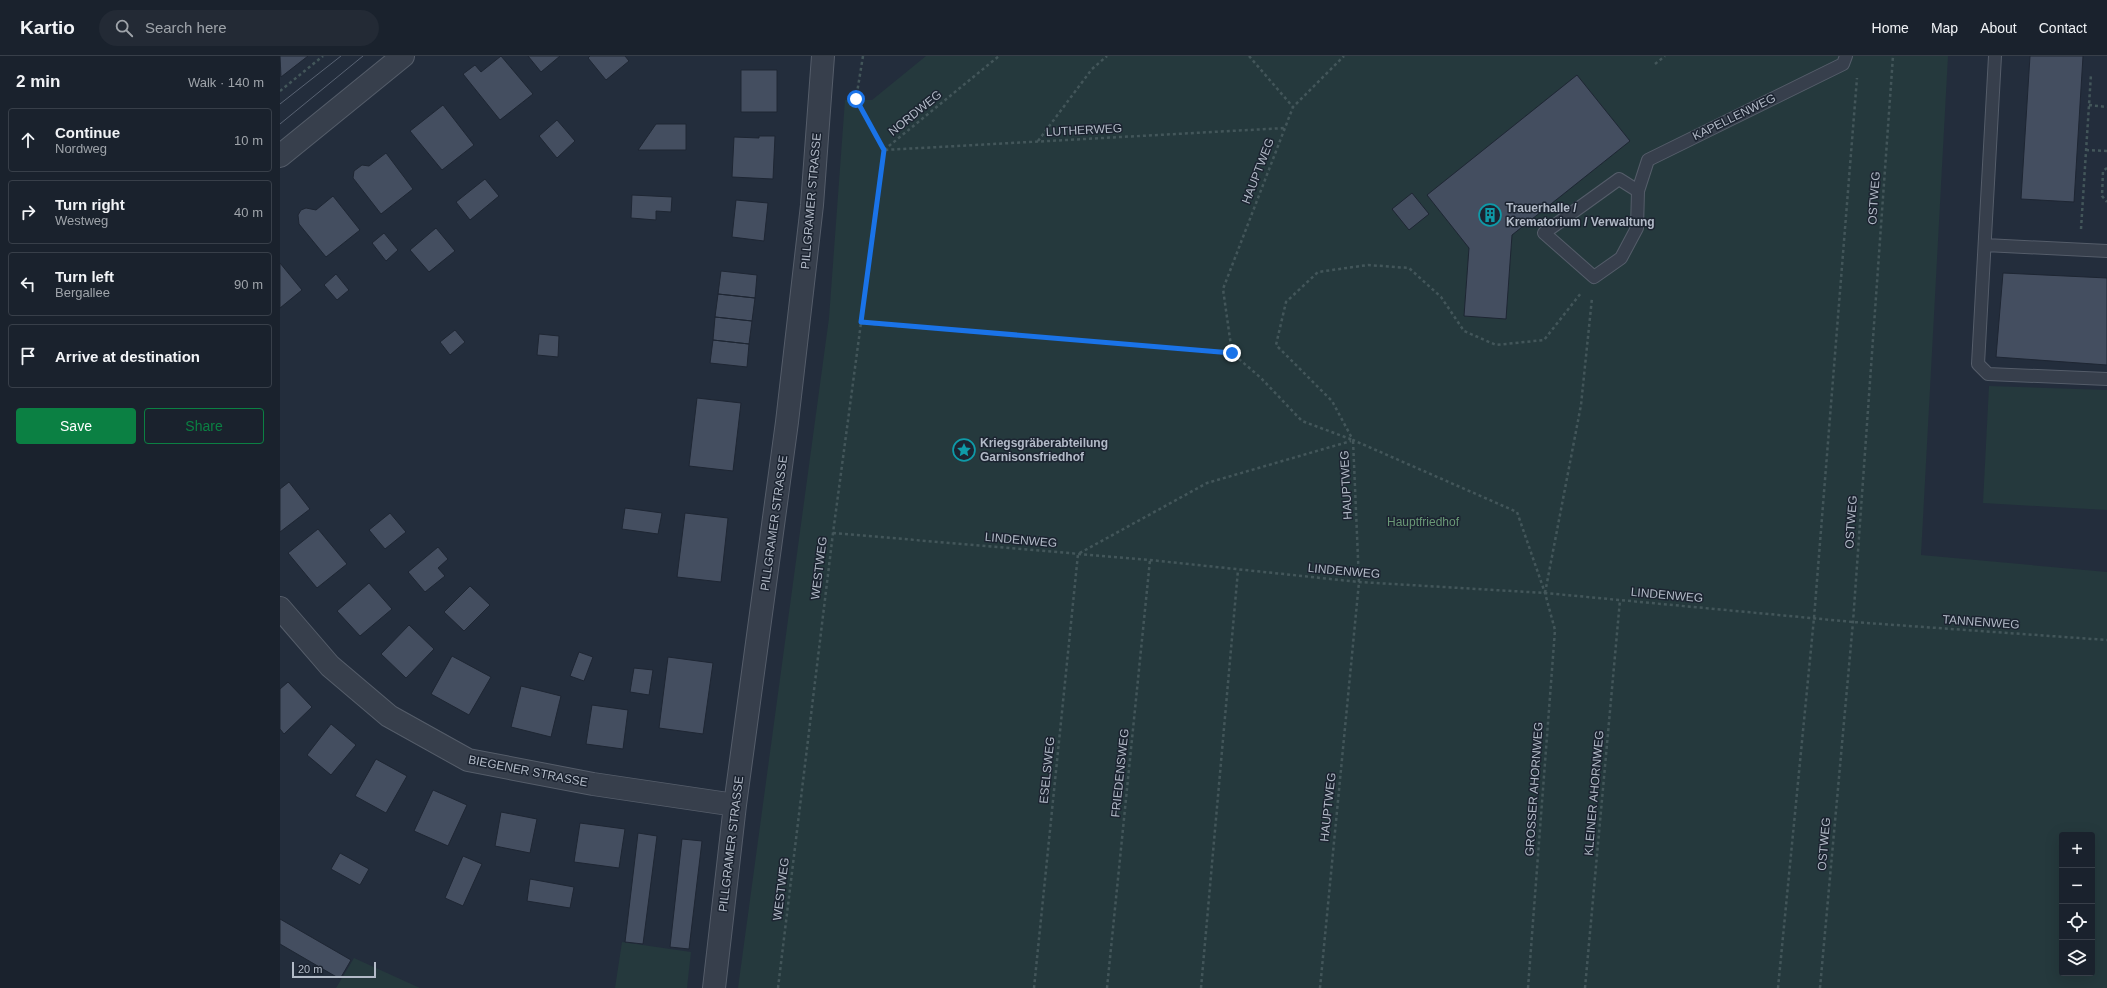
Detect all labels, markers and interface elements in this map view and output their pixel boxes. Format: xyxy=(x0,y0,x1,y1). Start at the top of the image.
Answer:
search box xyxy=(99,10,379,46)
text: Kartio xyxy=(20,17,75,38)
icon: search xyxy=(113,17,135,39)
text: Search here xyxy=(145,19,227,36)
text: Home xyxy=(1872,20,1909,36)
text: Map xyxy=(1931,20,1958,36)
text: About xyxy=(1980,20,2017,36)
text: Contact xyxy=(2039,20,2087,36)
text: 2 min xyxy=(16,72,60,91)
text: Walk · 140 m xyxy=(188,75,264,90)
street label: NORDWEG xyxy=(886,87,944,139)
route start xyxy=(847,90,865,108)
street label: KAPELLENWEG xyxy=(1690,91,1778,143)
street label: LUTHERWEG xyxy=(1045,121,1123,139)
text: Continue xyxy=(55,124,120,141)
icon: ahead xyxy=(17,129,39,151)
street label: PILLGRAMER STRASSE xyxy=(798,132,824,270)
text: 10 m xyxy=(234,133,263,148)
street label: HAUPTWEG xyxy=(1239,136,1277,206)
text: Nordweg xyxy=(55,141,107,156)
street label: OSTWEG xyxy=(1865,171,1883,225)
text: Turn right xyxy=(55,196,125,213)
icon: right xyxy=(17,201,39,223)
place label: Trauerhalle / Krematorium / Verwaltung xyxy=(1506,201,1655,229)
building icon: Trauerhalle / Krematorium / Verwaltung xyxy=(1477,202,1503,228)
text: 40 m xyxy=(234,205,263,220)
text: Westweg xyxy=(55,213,108,228)
text: Turn left xyxy=(55,268,114,285)
icon: left xyxy=(17,273,39,295)
text: 90 m xyxy=(234,277,263,292)
text: Bergallee xyxy=(55,285,110,300)
route end xyxy=(1223,344,1241,362)
icon: arrive xyxy=(17,345,39,367)
text: Arrive at destination xyxy=(55,348,200,365)
button: Save xyxy=(16,408,136,444)
button: Share xyxy=(144,408,264,444)
place label: Kriegsgräberabteilung Garnisonsfriedhof xyxy=(980,436,1108,464)
place icon: Kriegsgräberabteilung Garnisonsfriedhof xyxy=(951,437,977,463)
street label: HAUPTWEG xyxy=(1337,450,1355,520)
street label: PILLGRAMER STRASSE xyxy=(758,454,790,592)
street label: OSTWEG xyxy=(1842,495,1860,549)
park label: Hauptfriedhof xyxy=(1387,515,1460,529)
street label: LINDENWEG xyxy=(984,530,1058,550)
street label: WESTWEG xyxy=(808,536,830,600)
street label: LINDENWEG xyxy=(1307,561,1381,581)
street label: LINDENWEG xyxy=(1630,585,1704,605)
street label: TANNENWEG xyxy=(1942,612,2020,632)
street label: GROSSER AHORNWEG xyxy=(1522,721,1546,857)
street label: FRIEDENSWEG xyxy=(1108,728,1132,818)
street label: KLEINER AHORNWEG xyxy=(1582,730,1606,856)
street label: ESELSWEG xyxy=(1037,736,1057,804)
street label: BIEGENER STRASSE xyxy=(467,753,589,789)
street label: HAUPTWEG xyxy=(1317,772,1339,842)
street label: PILLGRAMER STRASSE xyxy=(716,775,746,913)
street label: OSTWEG xyxy=(1815,817,1833,871)
map controls xyxy=(2059,832,2095,976)
button: + xyxy=(2059,832,2095,868)
street label: WESTWEG xyxy=(770,857,792,921)
button: − xyxy=(2059,868,2095,904)
button: locate xyxy=(2059,904,2095,940)
button: layers xyxy=(2059,940,2095,976)
scale bar xyxy=(292,960,376,979)
text: 20 m xyxy=(298,963,322,975)

